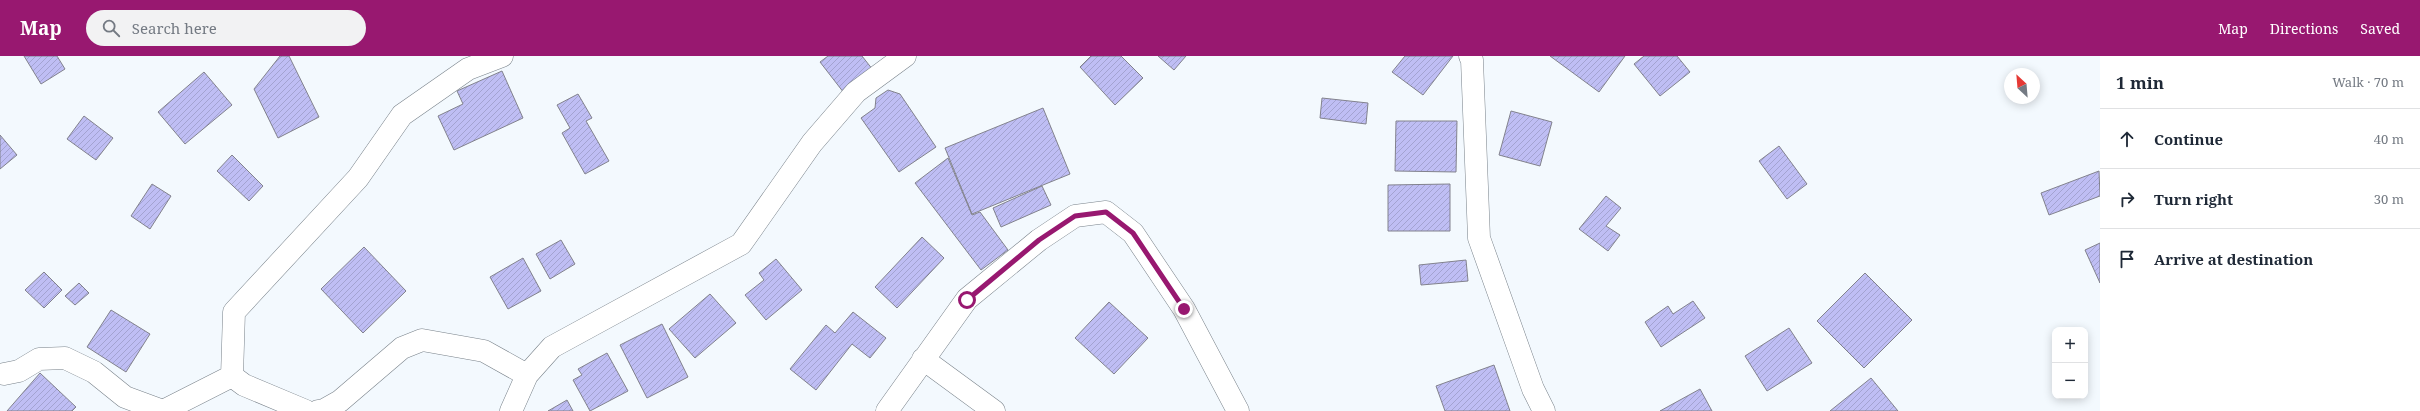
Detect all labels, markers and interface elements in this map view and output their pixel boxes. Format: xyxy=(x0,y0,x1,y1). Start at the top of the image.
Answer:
search box xyxy=(86,10,366,46)
text: Map xyxy=(20,15,62,41)
icon: search xyxy=(100,17,122,39)
text: Search here xyxy=(132,18,217,38)
text: Map xyxy=(2218,19,2248,38)
text: Directions xyxy=(2270,19,2338,38)
text: Saved xyxy=(2360,19,2400,38)
north arrow xyxy=(2004,68,2040,104)
text: 1 min xyxy=(2116,71,2164,94)
text: Walk · 70 m xyxy=(2332,73,2404,91)
icon: ahead xyxy=(2116,128,2138,150)
text: Continue xyxy=(2154,129,2223,149)
text: 40 m xyxy=(2374,130,2404,148)
icon: right xyxy=(2116,188,2138,210)
text: Turn right xyxy=(2154,189,2233,209)
text: 30 m xyxy=(2374,190,2404,208)
icon: arrive xyxy=(2116,248,2138,270)
text: Arrive at destination xyxy=(2154,249,2313,269)
route start xyxy=(958,291,976,309)
route end xyxy=(1175,300,1193,318)
map controls xyxy=(2052,327,2088,399)
button: + xyxy=(2052,327,2088,363)
button: − xyxy=(2052,363,2088,399)

